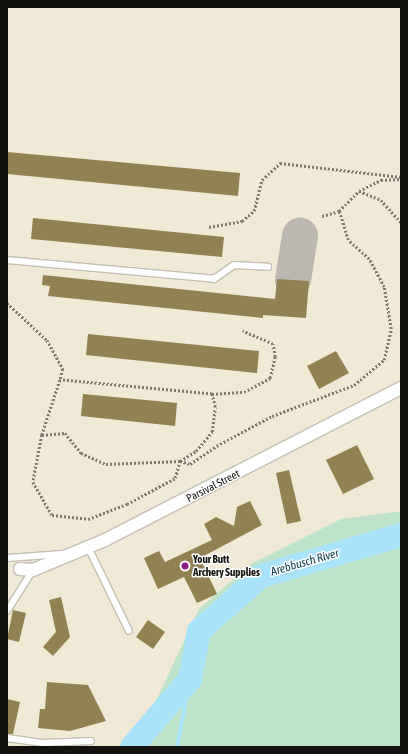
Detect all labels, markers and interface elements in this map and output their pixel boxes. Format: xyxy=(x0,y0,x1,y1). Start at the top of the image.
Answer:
street label: Parsival Street xyxy=(184,467,242,505)
water label: Arebbusch River xyxy=(269,546,341,580)
place label: Your Butt Archery Supplies xyxy=(193,553,260,579)
marker: Your Butt Archery Supplies xyxy=(180,561,190,571)

